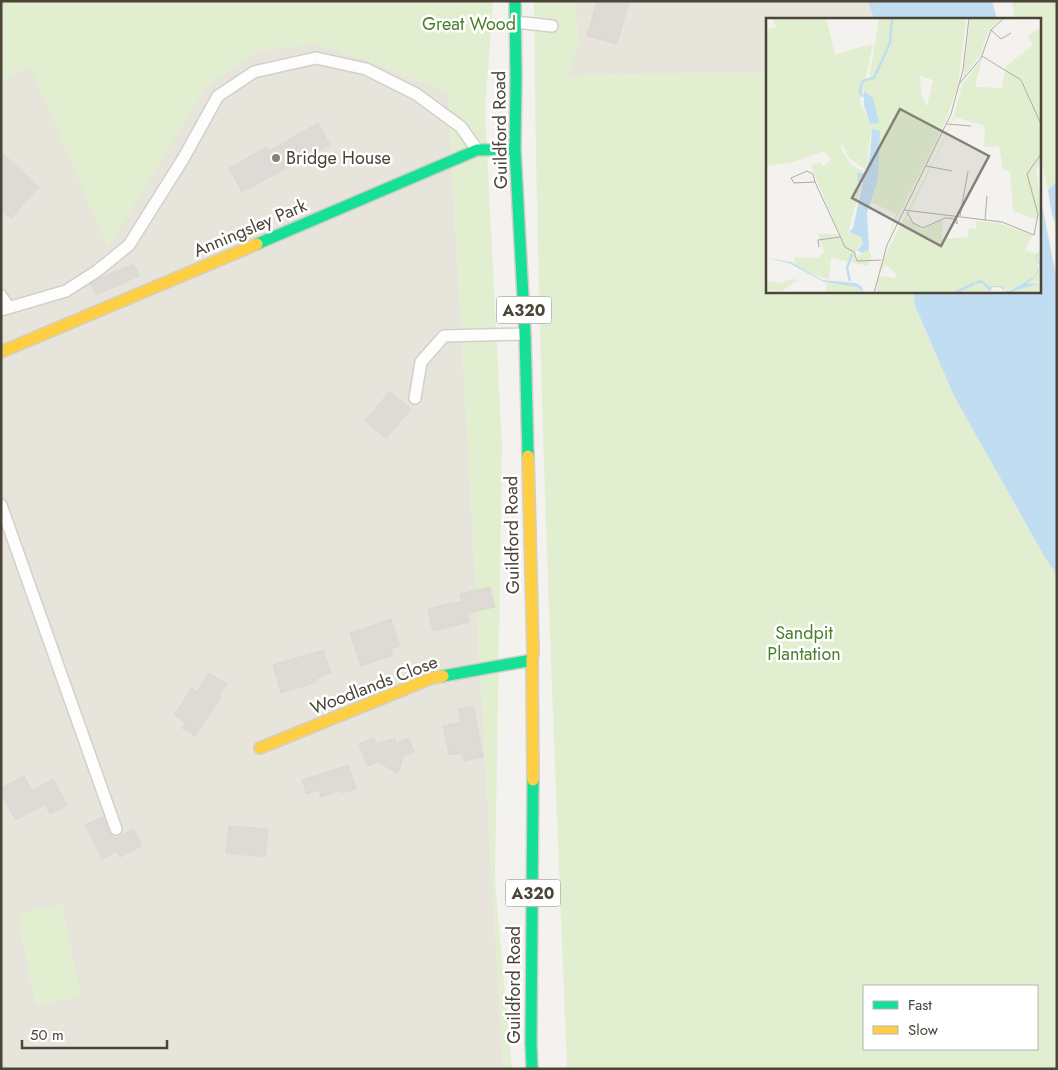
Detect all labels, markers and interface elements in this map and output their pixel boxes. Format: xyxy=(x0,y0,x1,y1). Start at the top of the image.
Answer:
park label: Great Wood xyxy=(422,11,516,37)
inset map xyxy=(766,18,1040,292)
street label: Guildford Road xyxy=(486,71,514,189)
place label: Bridge House xyxy=(286,145,391,171)
marker: Bridge House xyxy=(270,152,282,164)
street label: Anningsley Park xyxy=(189,192,311,264)
road number: A320 xyxy=(496,296,552,324)
street label: Guildford Road xyxy=(498,476,526,594)
park label: Sandpit Plantation xyxy=(767,620,841,667)
street label: Woodlands Close xyxy=(307,649,441,721)
road number: A320 xyxy=(506,880,560,906)
street label: Guildford Road xyxy=(501,926,527,1044)
legend xyxy=(863,985,1038,1050)
text: Fast xyxy=(908,994,932,1016)
scale bar xyxy=(22,1018,168,1050)
text: Slow xyxy=(908,1019,939,1041)
text: 50 m xyxy=(30,1024,64,1046)

